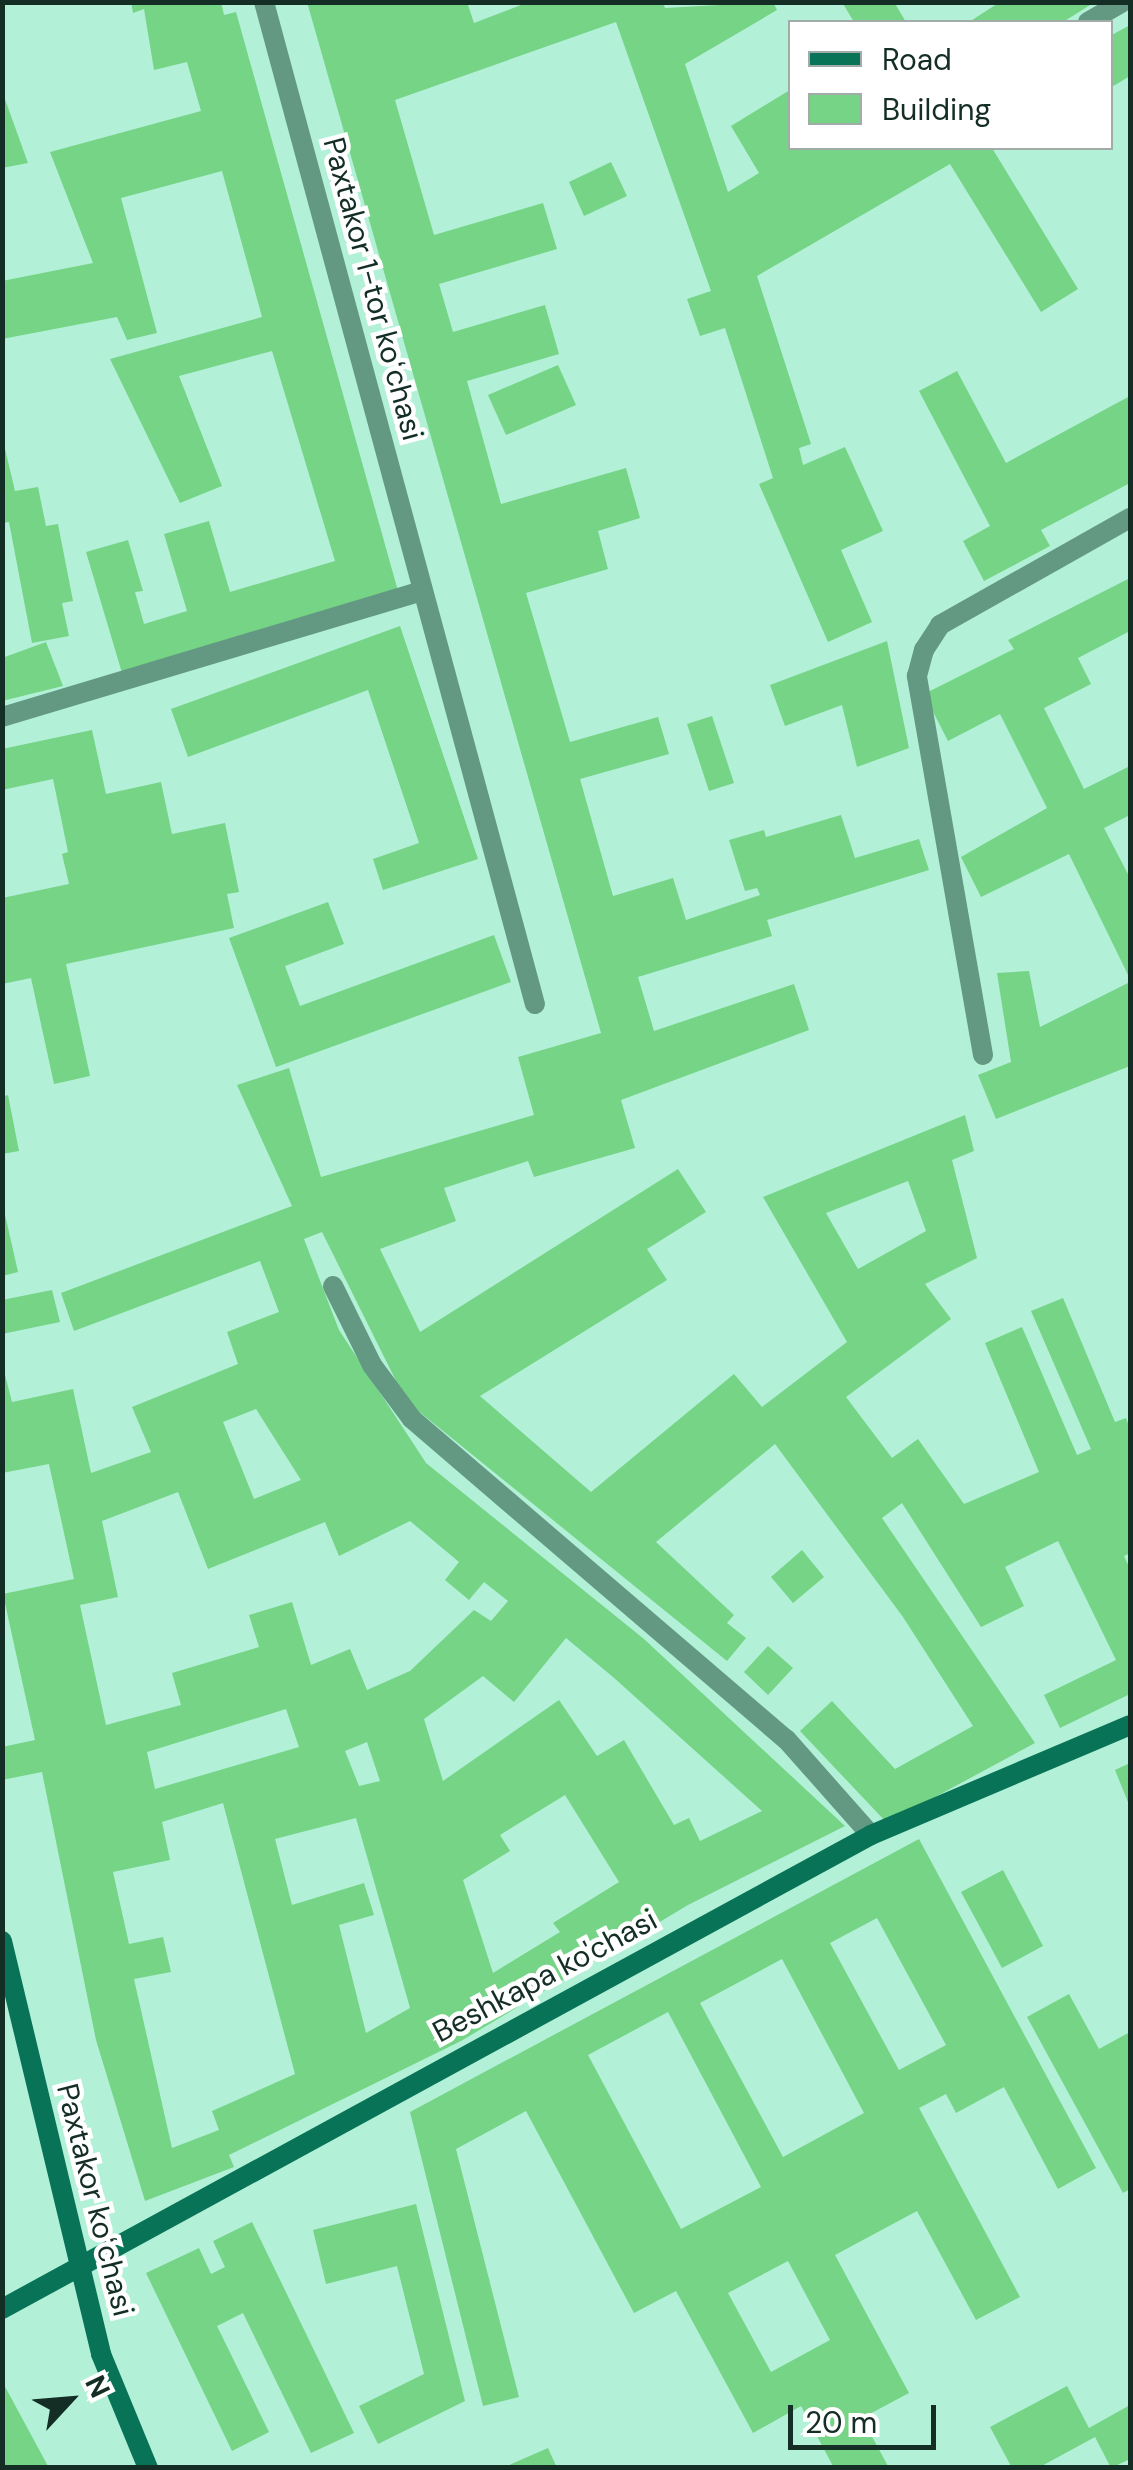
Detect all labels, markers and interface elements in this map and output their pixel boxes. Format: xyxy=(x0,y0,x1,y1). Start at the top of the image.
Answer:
legend xyxy=(788,20,1113,150)
text: Road xyxy=(882,40,952,79)
text: Building xyxy=(882,90,991,129)
street label: Paxtakor 1-tor koʻchasi xyxy=(315,134,431,444)
street label: Beshkapa ko'chasi xyxy=(427,1902,663,2050)
street label: Paxtakor koʻchasi xyxy=(49,2080,141,2320)
north arrow xyxy=(20,2350,120,2450)
text: N xyxy=(76,2369,119,2404)
scale bar xyxy=(793,2385,940,2447)
text: 20 m xyxy=(805,2403,877,2442)

